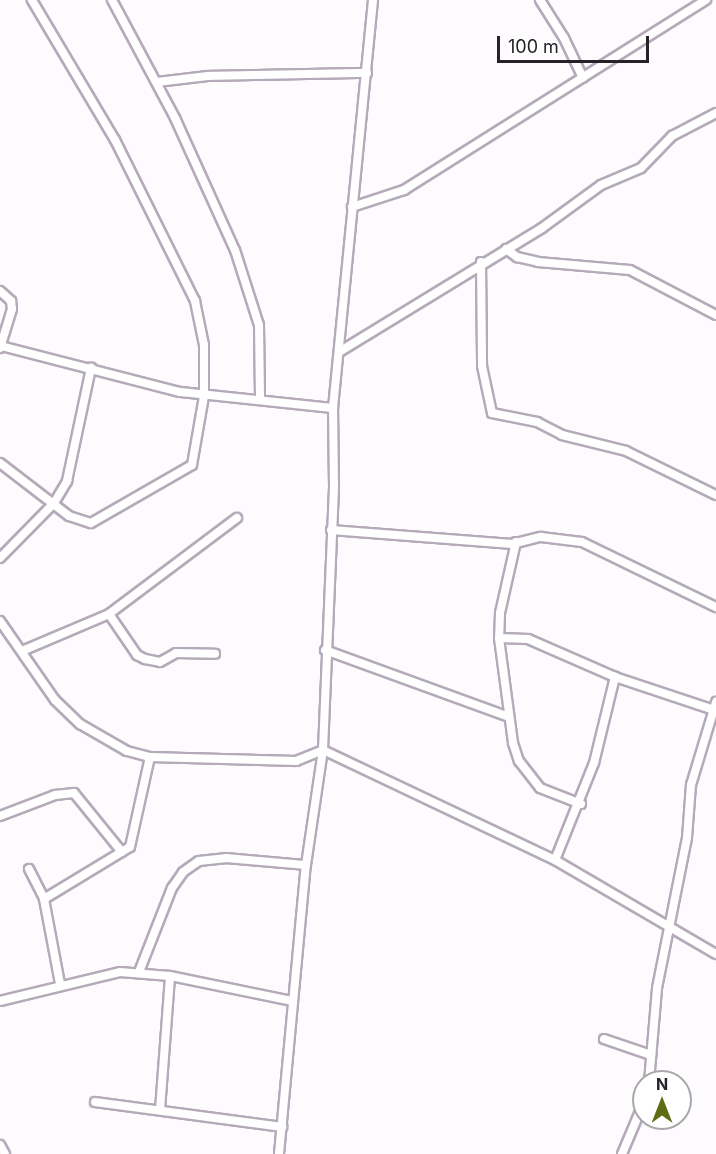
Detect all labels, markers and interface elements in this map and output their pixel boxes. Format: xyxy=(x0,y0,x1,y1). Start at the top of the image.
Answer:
scale bar xyxy=(500,24,652,62)
text: 100 m xyxy=(508,36,559,57)
north arrow xyxy=(632,1070,692,1130)
text: N xyxy=(656,1074,668,1094)

